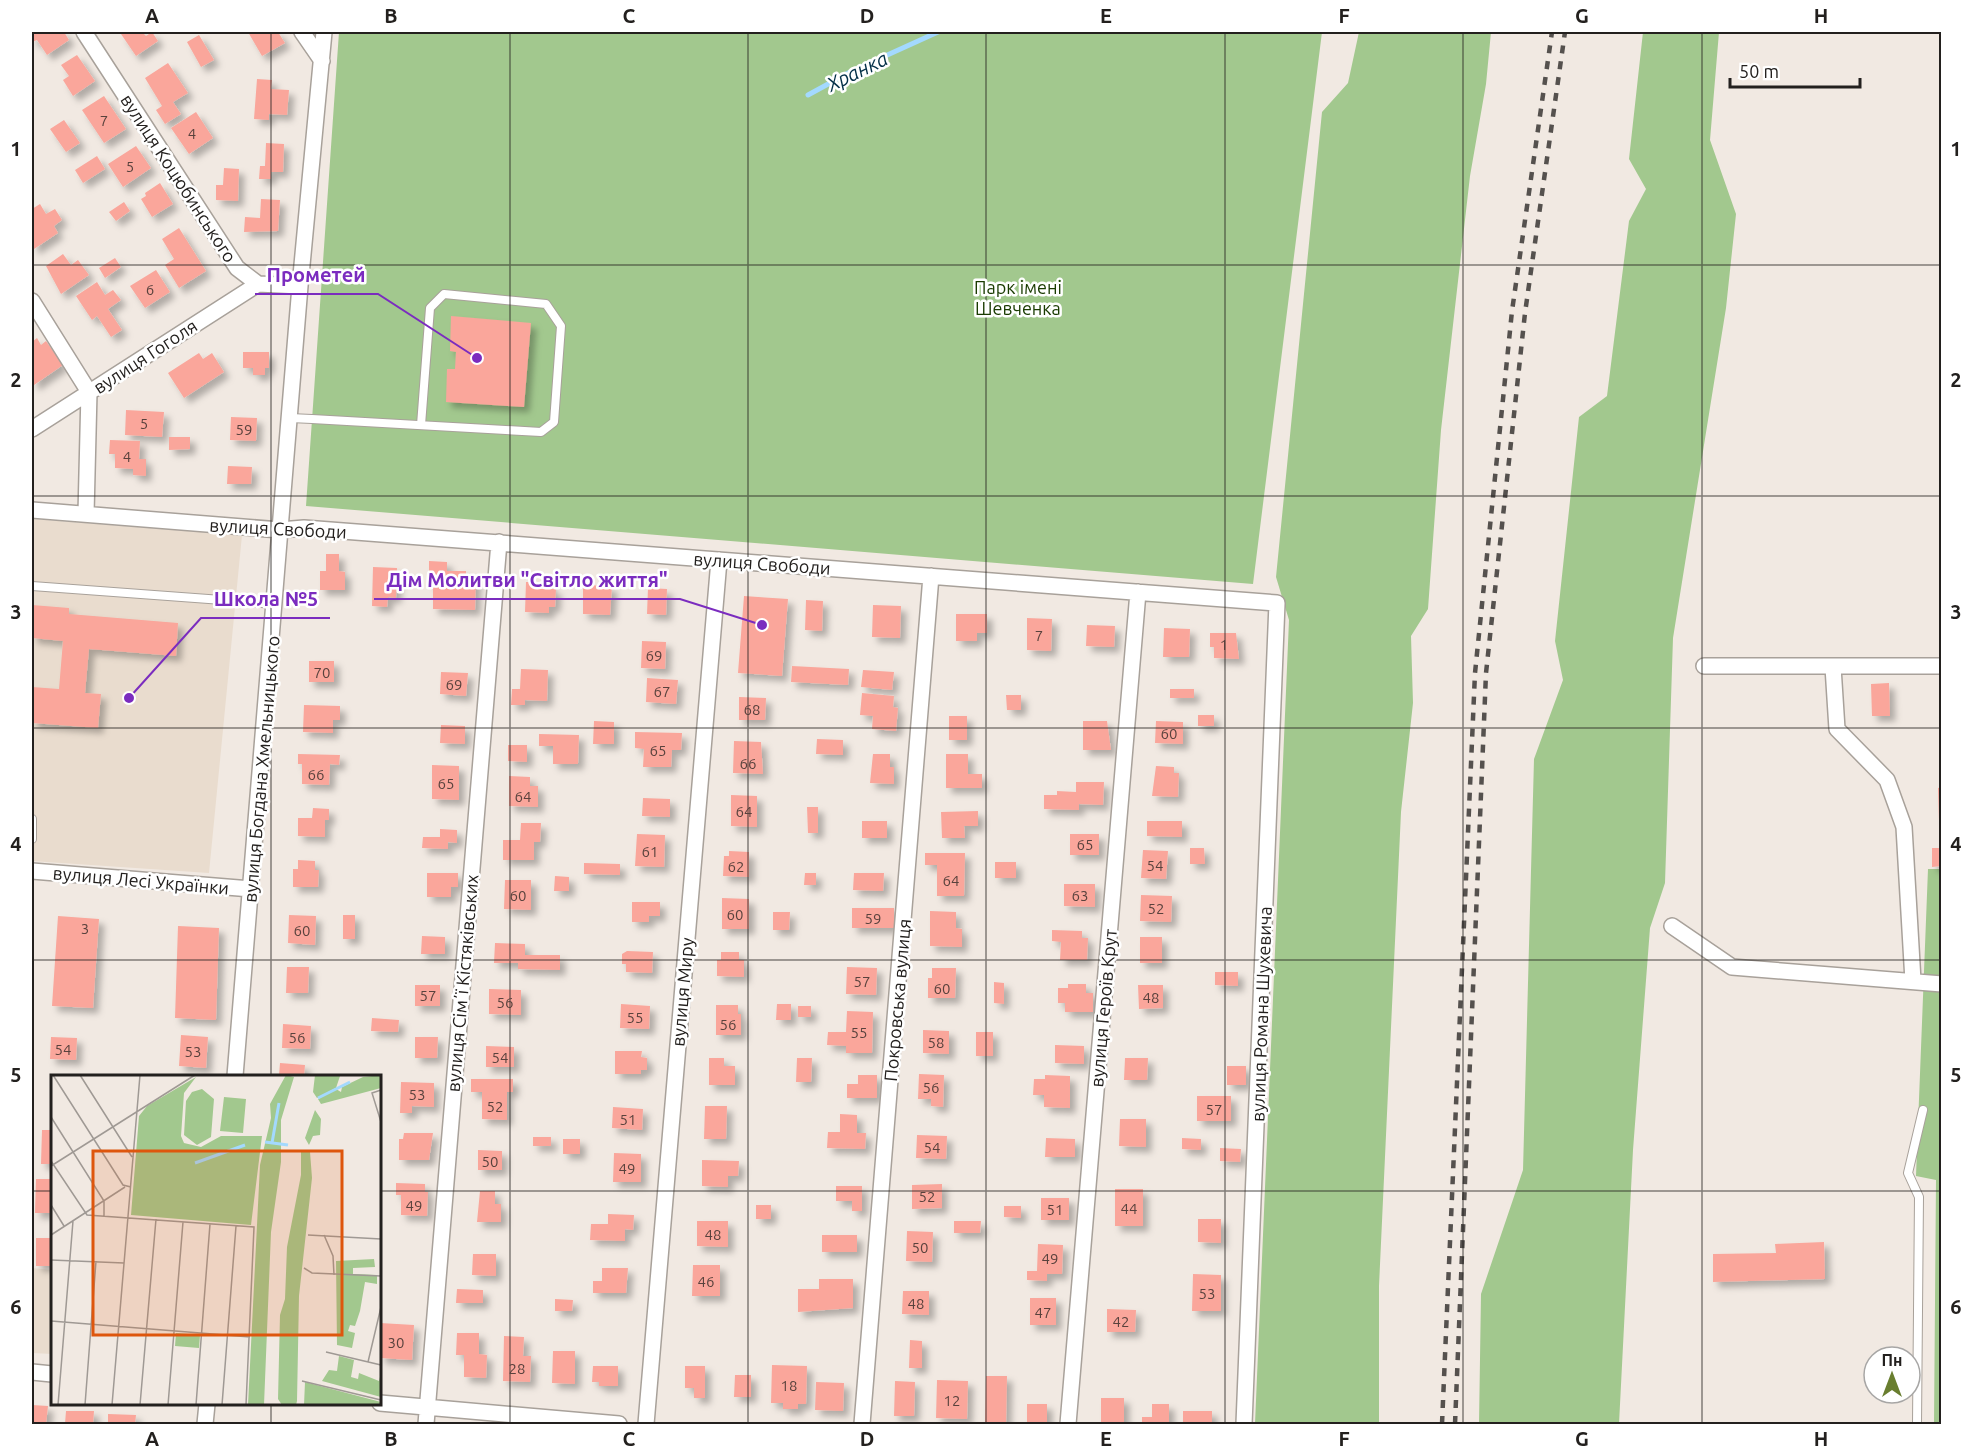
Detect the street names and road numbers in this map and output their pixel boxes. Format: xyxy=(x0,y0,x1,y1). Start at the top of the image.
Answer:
street label: вулиця Коцюбинського xyxy=(117,90,241,266)
street label: вулиця Гоголя xyxy=(89,315,201,397)
street label: вулиця Свободи xyxy=(209,514,347,542)
street label: вулиця Свободи xyxy=(693,548,831,578)
street label: вулиця Богдана Хмельницького xyxy=(239,635,283,903)
street label: вулиця Лесі Українки xyxy=(52,862,230,898)
street label: вулиця Сімʼї Кістяківських xyxy=(443,873,481,1093)
street label: вулиця Романа Шухевича xyxy=(1247,906,1275,1122)
street label: Покровська вулиця xyxy=(880,918,914,1082)
street label: вулиця Героїв Крут xyxy=(1086,928,1120,1088)
street label: вулиця Миру xyxy=(667,936,697,1047)

